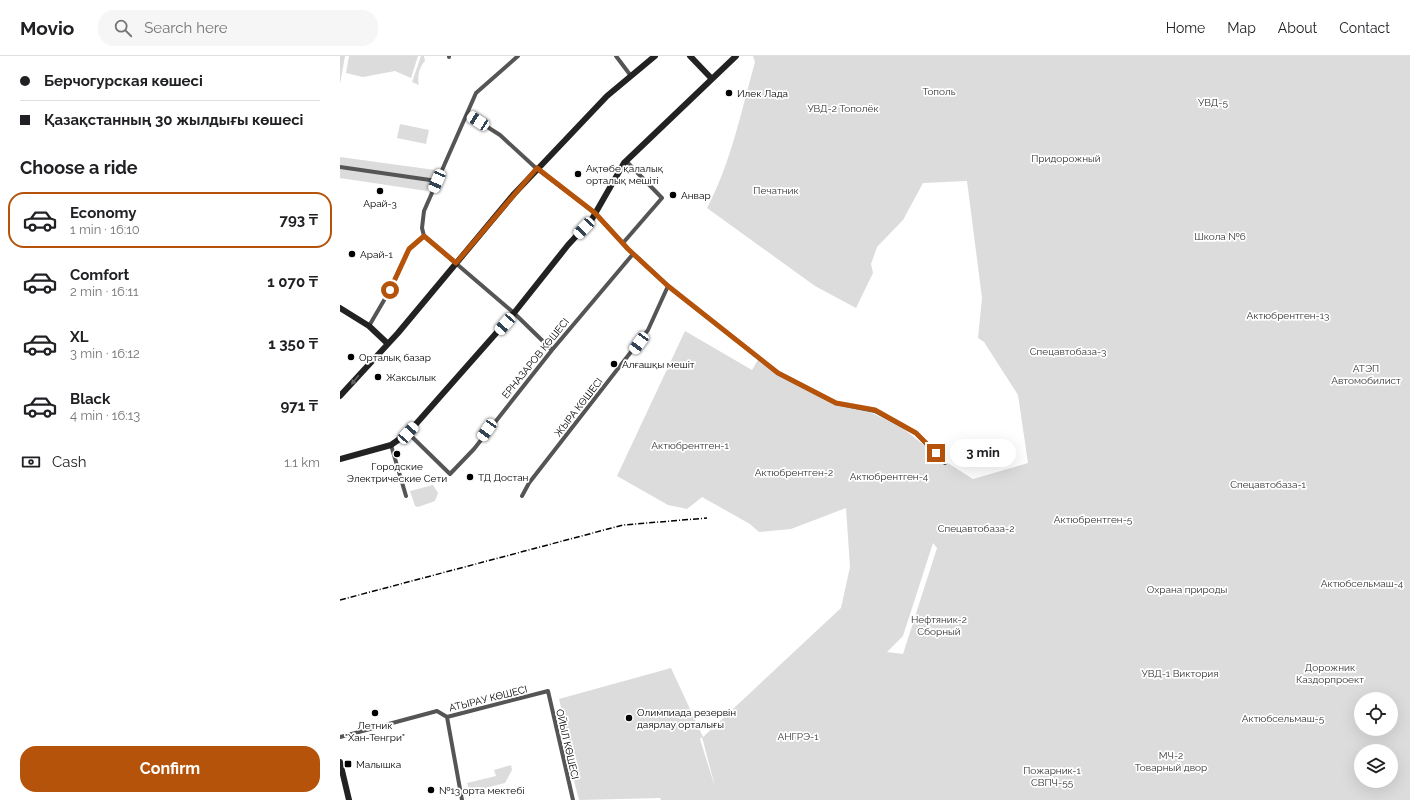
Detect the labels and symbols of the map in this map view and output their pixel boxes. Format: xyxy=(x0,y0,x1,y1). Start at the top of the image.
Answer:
park label: Тополь xyxy=(922,86,956,97)
marker: Илек Лада xyxy=(724,88,734,98)
place label: Илек Лада xyxy=(737,88,788,99)
park label: УВД-5 xyxy=(1198,97,1228,108)
park label: УВД-2 Тополёк xyxy=(807,103,879,114)
car xyxy=(465,109,491,133)
park label: Придорожный xyxy=(1031,153,1101,164)
place label: Ақтөбе қалалық орталық мешіті xyxy=(586,163,664,186)
car xyxy=(427,168,447,194)
marker: Ақтөбе қалалық орталық мешіті xyxy=(573,169,583,179)
park label: Печатник xyxy=(753,185,799,196)
marker: Арай-3 xyxy=(375,186,385,196)
marker: Анвар xyxy=(668,190,678,200)
place label: Анвар xyxy=(681,190,711,201)
place label: Арай-3 xyxy=(363,198,397,209)
car xyxy=(571,215,597,241)
park label: Школа №6 xyxy=(1194,231,1246,242)
marker: Арай-1 xyxy=(347,249,357,259)
place label: Арай-1 xyxy=(360,249,393,260)
route start xyxy=(381,281,399,299)
park label: Актюбрентген-13 xyxy=(1247,310,1329,321)
car xyxy=(493,311,517,337)
street label: ЕРНАЗАРОВ КӨШЕСІ xyxy=(500,316,571,401)
car xyxy=(627,330,651,356)
park label: Спецавтобаза-3 xyxy=(1030,346,1106,357)
marker: Орталық базар xyxy=(346,352,356,362)
place label: Орталық базар xyxy=(359,352,431,363)
marker: Алғашқы мешіт xyxy=(609,359,619,369)
place label: Алғашқы мешіт xyxy=(622,359,695,370)
park label: АТЭП Автомобилист xyxy=(1331,363,1401,386)
marker: Жаксылык xyxy=(373,372,383,382)
place label: Жаксылык xyxy=(386,372,436,383)
one-way arrow xyxy=(351,374,360,385)
street label: ЖЫРА КӨШЕСІ xyxy=(552,376,605,439)
car xyxy=(475,417,499,443)
car xyxy=(396,420,420,446)
callout: 3 min xyxy=(950,439,1016,467)
park label: Актюбрентген-1 xyxy=(651,440,729,451)
route end xyxy=(927,444,945,462)
marker: Городские Электрические Сети xyxy=(392,449,402,459)
place label: Городские Электрические Сети xyxy=(347,461,447,484)
park label: Актюбрентген-2 xyxy=(755,467,833,478)
park label: Актюбрентген-4 xyxy=(850,471,929,482)
marker: ТД Достан xyxy=(465,472,475,482)
place label: ТД Достан xyxy=(478,472,529,483)
park label: Спецавтобаза-1 xyxy=(1230,479,1307,490)
park label: Актюбрентген-5 xyxy=(1054,514,1133,525)
park label: Спецавтобаза-2 xyxy=(938,523,1014,534)
park label: Актюбсельмаш-4 xyxy=(1321,578,1404,589)
park label: Охрана природы xyxy=(1147,584,1227,595)
park label: Нефтяник-2 Сборный xyxy=(911,614,967,637)
park label: Дорожник Каздорпроект xyxy=(1296,662,1364,685)
park label: УВД-1 Виктория xyxy=(1141,668,1219,679)
street label: АТЫРАУ КӨШЕСІ xyxy=(448,683,528,714)
place label: Олимпиада резервін даярлау орталығы xyxy=(637,707,736,730)
marker: Летник "Хан-Тенгри" xyxy=(370,708,380,718)
street label: ОЙЫЛ КӨШЕСІ xyxy=(554,708,581,780)
marker: Олимпиада резервін даярлау орталығы xyxy=(624,713,634,723)
park label: Актюбсельмаш-5 xyxy=(1242,713,1325,724)
place label: Летник "Хан-Тенгри" xyxy=(345,720,405,743)
park label: АНГРЭ-1 xyxy=(777,731,819,742)
park label: МЧ-2 Товарный двор xyxy=(1135,750,1207,773)
marker: Малышка xyxy=(343,759,353,769)
place label: Малышка xyxy=(356,759,401,770)
park label: Пожарник-1 СВПЧ-55 xyxy=(1023,765,1081,788)
marker: №13 орта мектебі xyxy=(426,785,436,795)
place label: №13 орта мектебі xyxy=(439,785,524,796)

